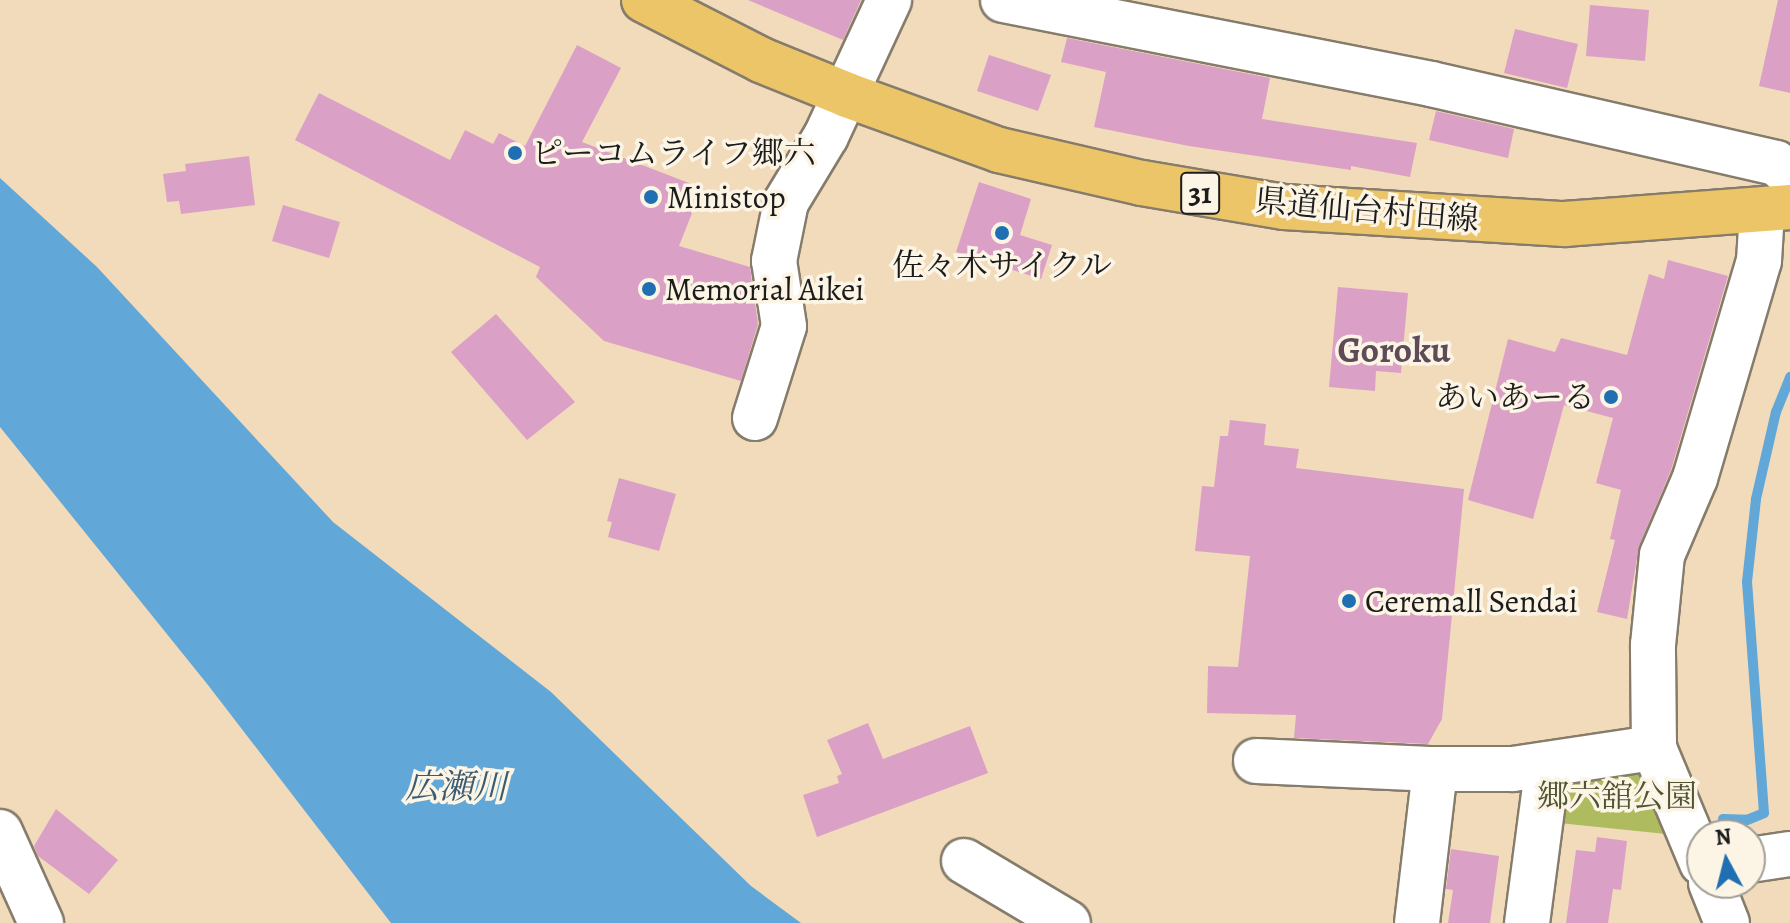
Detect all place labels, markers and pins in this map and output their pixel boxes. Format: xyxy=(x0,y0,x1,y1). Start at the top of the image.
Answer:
place label: ピーコムライフ郷六 xyxy=(531,134,818,172)
marker: ピーコムライフ郷六 xyxy=(506,144,524,162)
place label: Ministop xyxy=(667,178,786,216)
marker: Ministop xyxy=(642,188,660,206)
marker: 佐々木サイクル xyxy=(993,224,1011,242)
place label: 佐々木サイクル xyxy=(890,246,1114,284)
place label: Memorial Aikei xyxy=(665,270,864,308)
marker: Memorial Aikei xyxy=(640,280,658,298)
place label: あいあーる xyxy=(1435,378,1595,416)
marker: あいあーる xyxy=(1602,388,1620,406)
place label: Ceremall Sendai xyxy=(1365,582,1578,620)
marker: Ceremall Sendai xyxy=(1340,592,1358,610)

